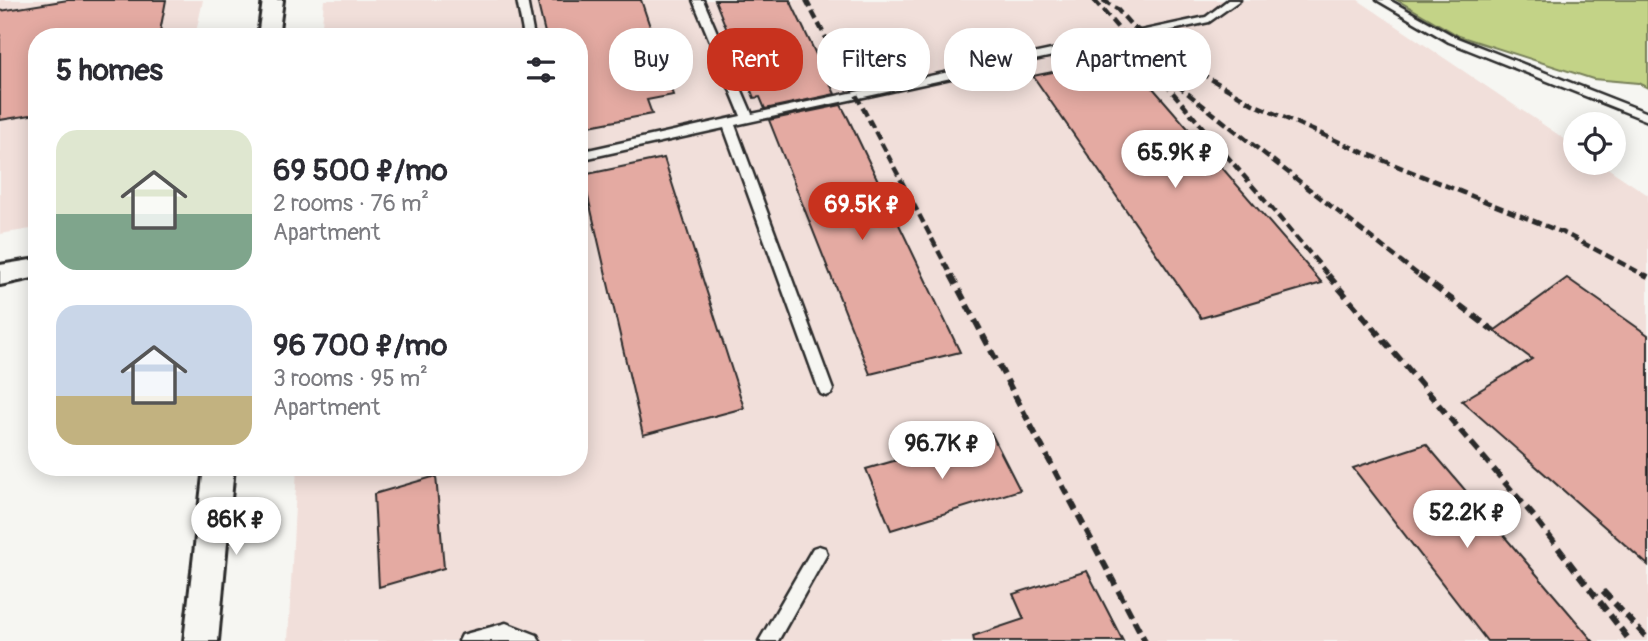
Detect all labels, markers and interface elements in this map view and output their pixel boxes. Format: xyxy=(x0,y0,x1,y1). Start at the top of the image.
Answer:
chip: Buy xyxy=(609,28,693,91)
chip: Rent xyxy=(707,28,803,91)
chip: Filters xyxy=(817,28,930,91)
chip: New xyxy=(944,28,1037,91)
chip: Apartment xyxy=(1051,28,1211,91)
icon: filters xyxy=(522,51,560,89)
text: 5 homes xyxy=(56,52,163,89)
map controls xyxy=(1563,112,1626,175)
button: locate xyxy=(1563,112,1626,175)
pin: 65.9K ₽ xyxy=(1110,130,1240,190)
text: 65.9K ₽ xyxy=(1137,138,1213,167)
text: 69 500 ₽/mo xyxy=(273,152,448,189)
icon: home xyxy=(112,158,196,242)
pin: 69.5K ₽ xyxy=(797,182,927,242)
text: 2 rooms · 76 m² xyxy=(273,189,429,218)
text: 69.5K ₽ xyxy=(824,190,900,219)
text: Apartment xyxy=(273,218,380,247)
text: 96 700 ₽/mo xyxy=(273,327,447,364)
icon: home xyxy=(112,333,196,417)
text: 3 rooms · 95 m² xyxy=(273,364,428,393)
text: Apartment xyxy=(273,393,380,422)
pin: 96.7K ₽ xyxy=(877,421,1007,481)
text: 96.7K ₽ xyxy=(904,429,980,458)
pin: 52.2K ₽ xyxy=(1402,490,1532,550)
pin: 86K ₽ xyxy=(187,498,285,557)
text: 52.2K ₽ xyxy=(1429,498,1505,527)
text: 86K ₽ xyxy=(207,505,265,534)

